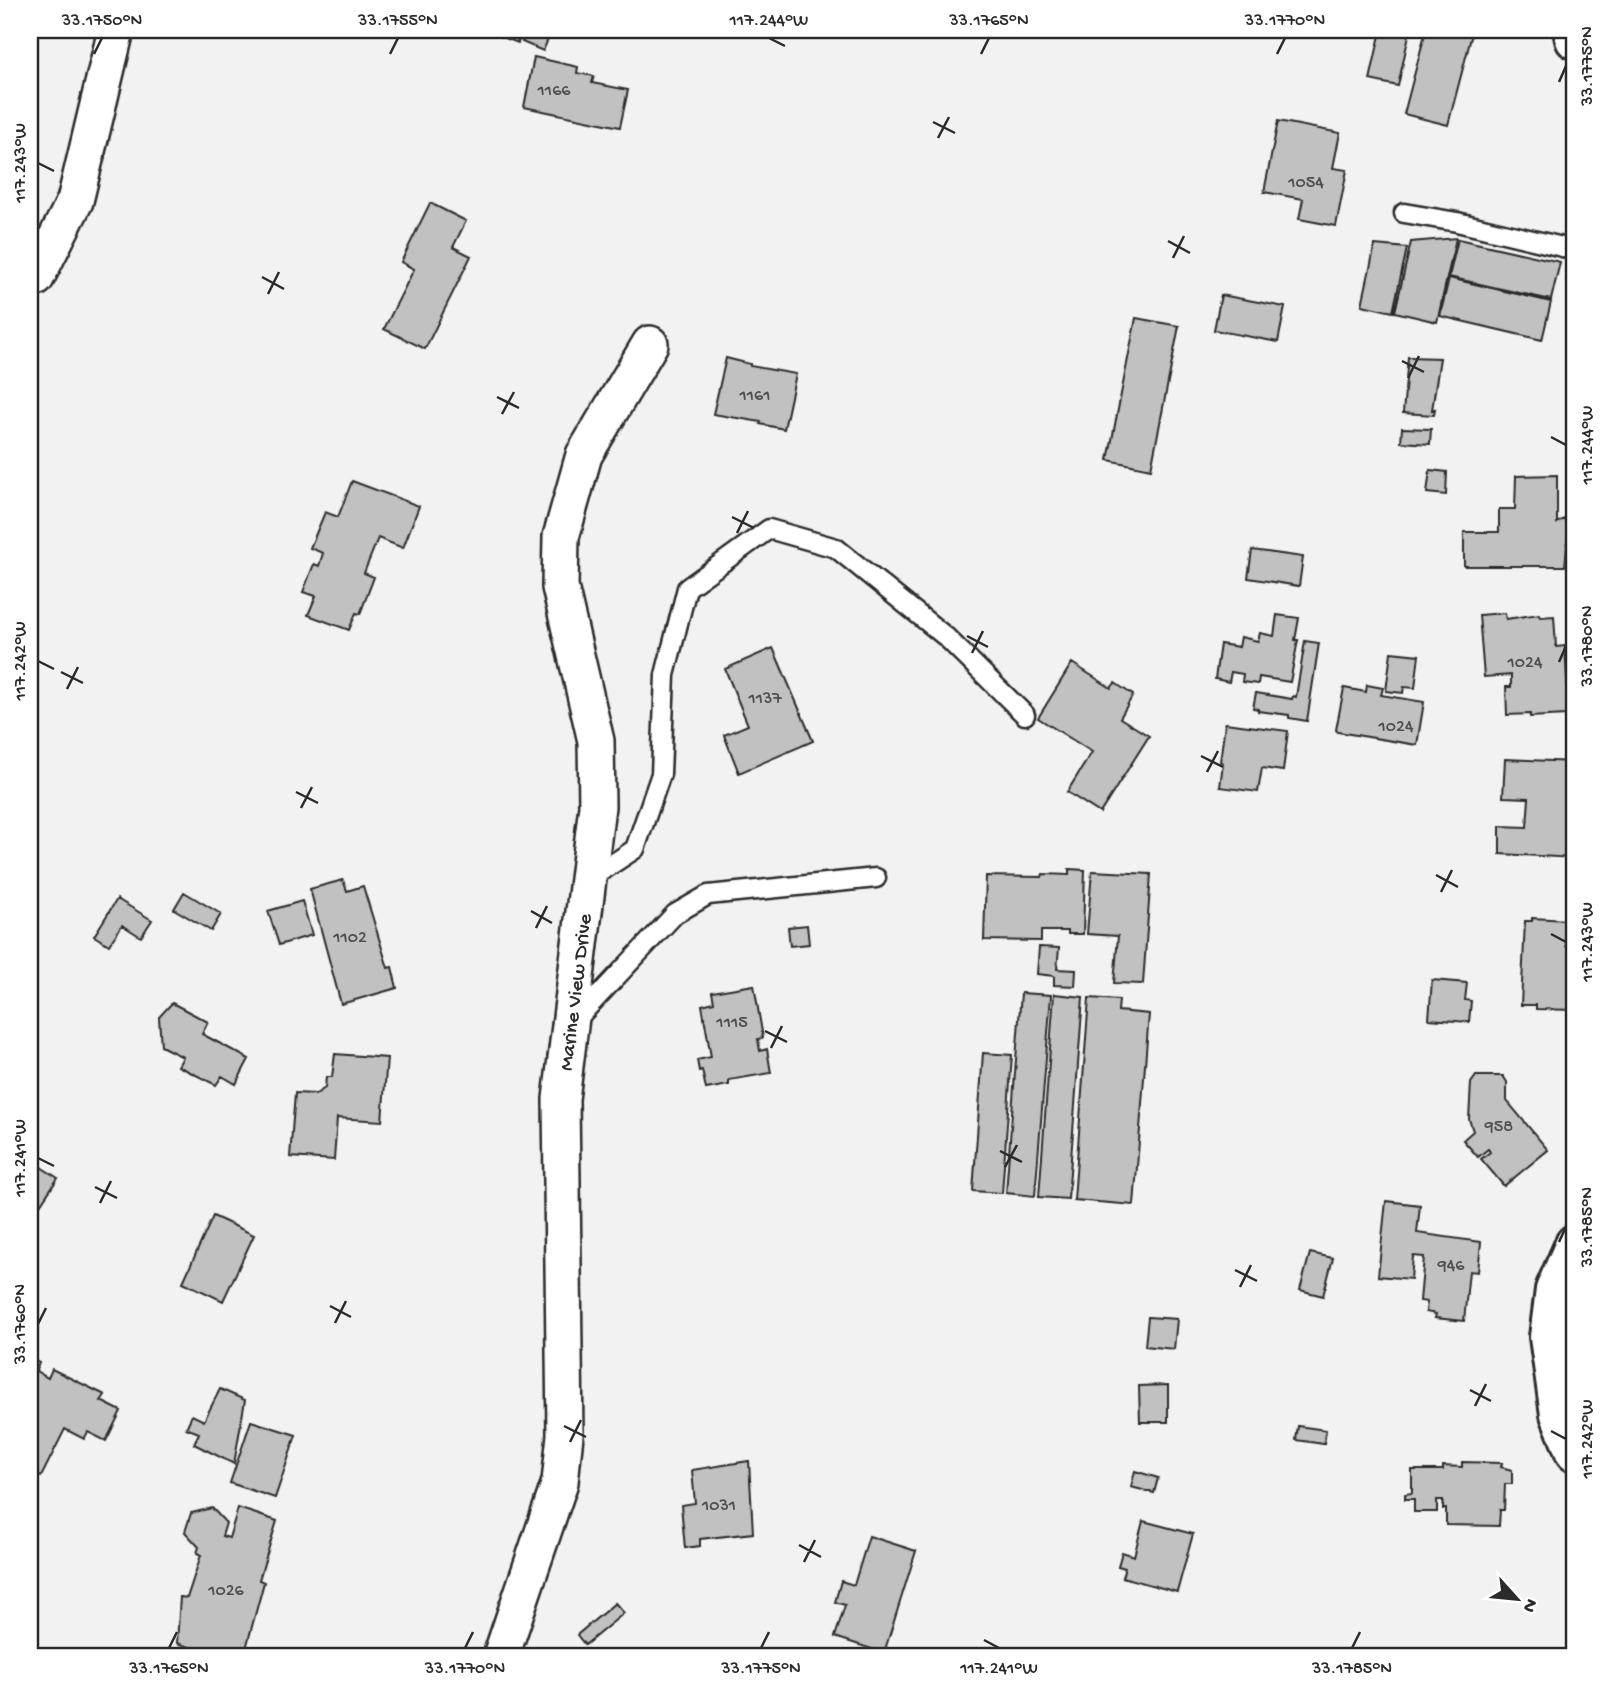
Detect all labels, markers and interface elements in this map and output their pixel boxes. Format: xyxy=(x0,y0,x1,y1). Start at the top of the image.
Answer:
text: 33.1750°N xyxy=(61,11,142,32)
text: 33.1755°N xyxy=(357,11,438,32)
text: 117.244°W xyxy=(729,11,808,32)
text: 33.1765°N xyxy=(948,11,1029,32)
text: 33.1770°N xyxy=(1244,11,1325,32)
text: 33.1775°N xyxy=(1578,26,1599,107)
house number: 1166 xyxy=(537,81,571,102)
text: 117.243°W xyxy=(11,123,32,204)
house number: 1054 xyxy=(1287,173,1324,194)
house number: 1161 xyxy=(739,386,770,407)
text: 117.244°W xyxy=(1578,406,1599,485)
text: 33.1780°N xyxy=(1578,606,1599,687)
text: 117.242°W xyxy=(11,621,32,702)
house number: 1024 xyxy=(1507,653,1543,674)
house number: 1137 xyxy=(747,689,782,710)
house number: 1024 xyxy=(1378,717,1414,738)
text: 117.243°W xyxy=(1578,902,1599,983)
street label: Marine View Drive xyxy=(555,911,600,1072)
house number: 1102 xyxy=(332,928,367,949)
house number: 1115 xyxy=(715,1013,748,1034)
house number: 958 xyxy=(1484,1117,1513,1138)
text: 117.241°W xyxy=(11,1119,32,1198)
text: 33.1785°N xyxy=(1578,1187,1599,1268)
house number: 946 xyxy=(1437,1256,1465,1277)
text: 33.1760°N xyxy=(11,1284,32,1365)
text: 117.242°W xyxy=(1578,1399,1599,1480)
house number: 1031 xyxy=(701,1496,736,1517)
north arrow xyxy=(1482,1564,1552,1634)
house number: 1026 xyxy=(207,1581,245,1602)
text: N xyxy=(1516,1594,1542,1616)
text: 33.1765°N xyxy=(128,1659,209,1680)
text: 33.1770°N xyxy=(424,1659,505,1680)
text: 33.1775°N xyxy=(720,1659,801,1680)
text: 117.241°W xyxy=(959,1659,1038,1680)
text: 33.1785°N xyxy=(1311,1659,1392,1680)

